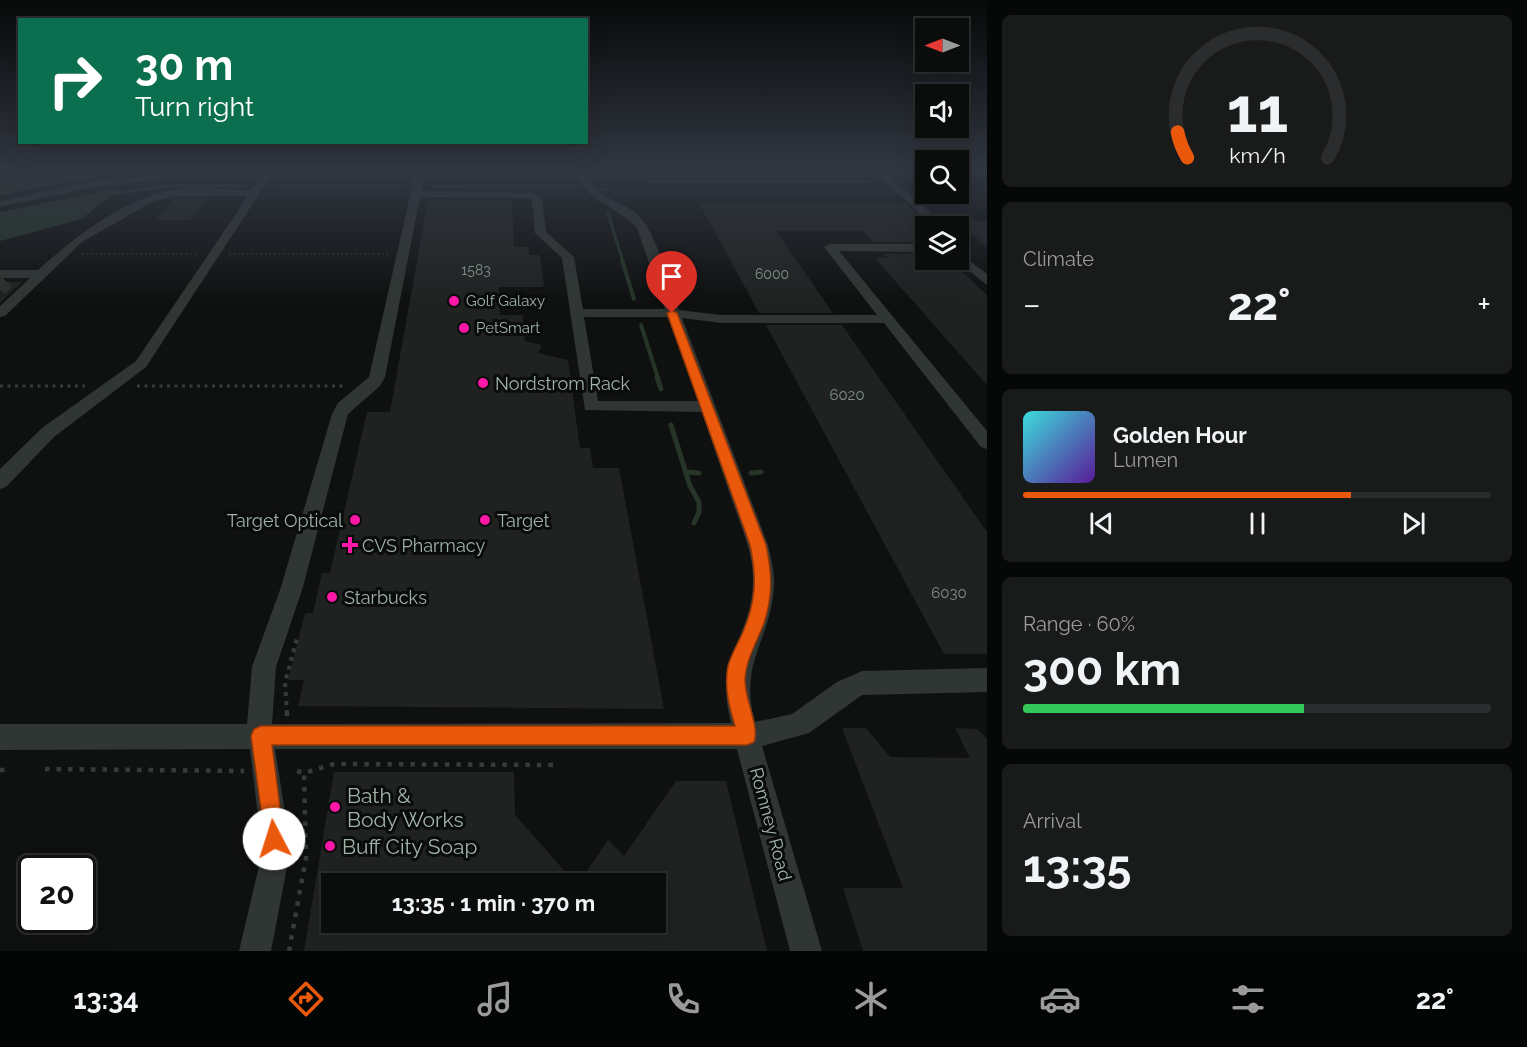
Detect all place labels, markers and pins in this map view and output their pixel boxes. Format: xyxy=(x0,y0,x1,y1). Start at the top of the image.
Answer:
pin xyxy=(646,251,697,313)
place label: Golf Galaxy xyxy=(466,292,545,310)
marker: Golf Galaxy xyxy=(447,294,461,308)
place label: PetSmart xyxy=(476,319,540,337)
marker: PetSmart xyxy=(457,321,471,335)
place label: Nordstrom Rack xyxy=(495,373,631,394)
marker: Nordstrom Rack xyxy=(476,376,490,390)
place label: Target Optical xyxy=(227,510,343,531)
place label: Target xyxy=(497,510,550,531)
marker: Target Optical xyxy=(348,513,362,527)
marker: Target xyxy=(478,513,492,527)
place label: CVS Pharmacy xyxy=(362,535,485,556)
marker: CVS Pharmacy xyxy=(343,538,357,552)
place label: Starbucks xyxy=(344,587,427,608)
marker: Starbucks xyxy=(325,590,339,604)
place label: Bath & Body Works xyxy=(347,783,464,832)
marker: Bath & Body Works xyxy=(328,800,342,814)
place label: Buff City Soap xyxy=(342,834,477,859)
marker: Buff City Soap xyxy=(323,839,337,853)

